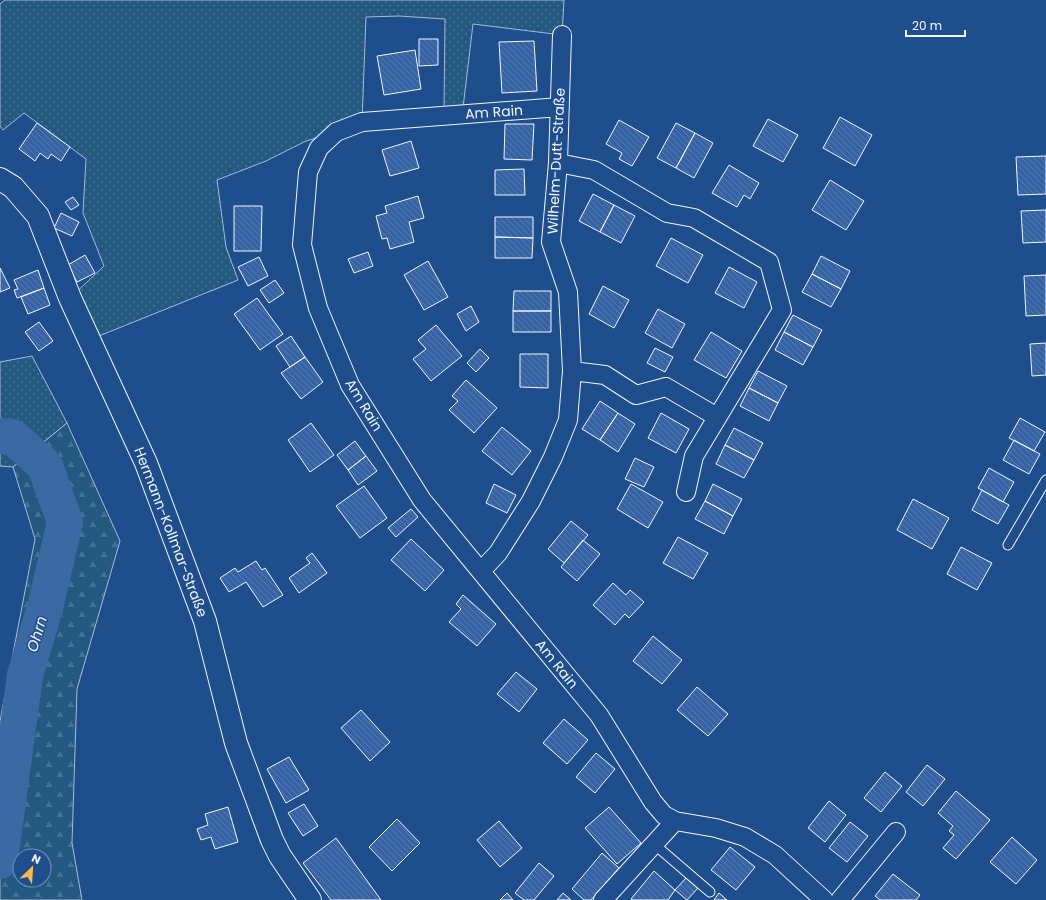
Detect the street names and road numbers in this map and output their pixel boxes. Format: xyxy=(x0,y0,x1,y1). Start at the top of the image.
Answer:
street label: Wilhelm-Dutt-Straße xyxy=(542,87,570,235)
street label: Am Rain xyxy=(464,100,524,124)
street label: Am Rain xyxy=(340,375,388,435)
street label: Hermann-Kollmar-Straße xyxy=(129,444,213,620)
street label: Am Rain xyxy=(531,635,583,693)

